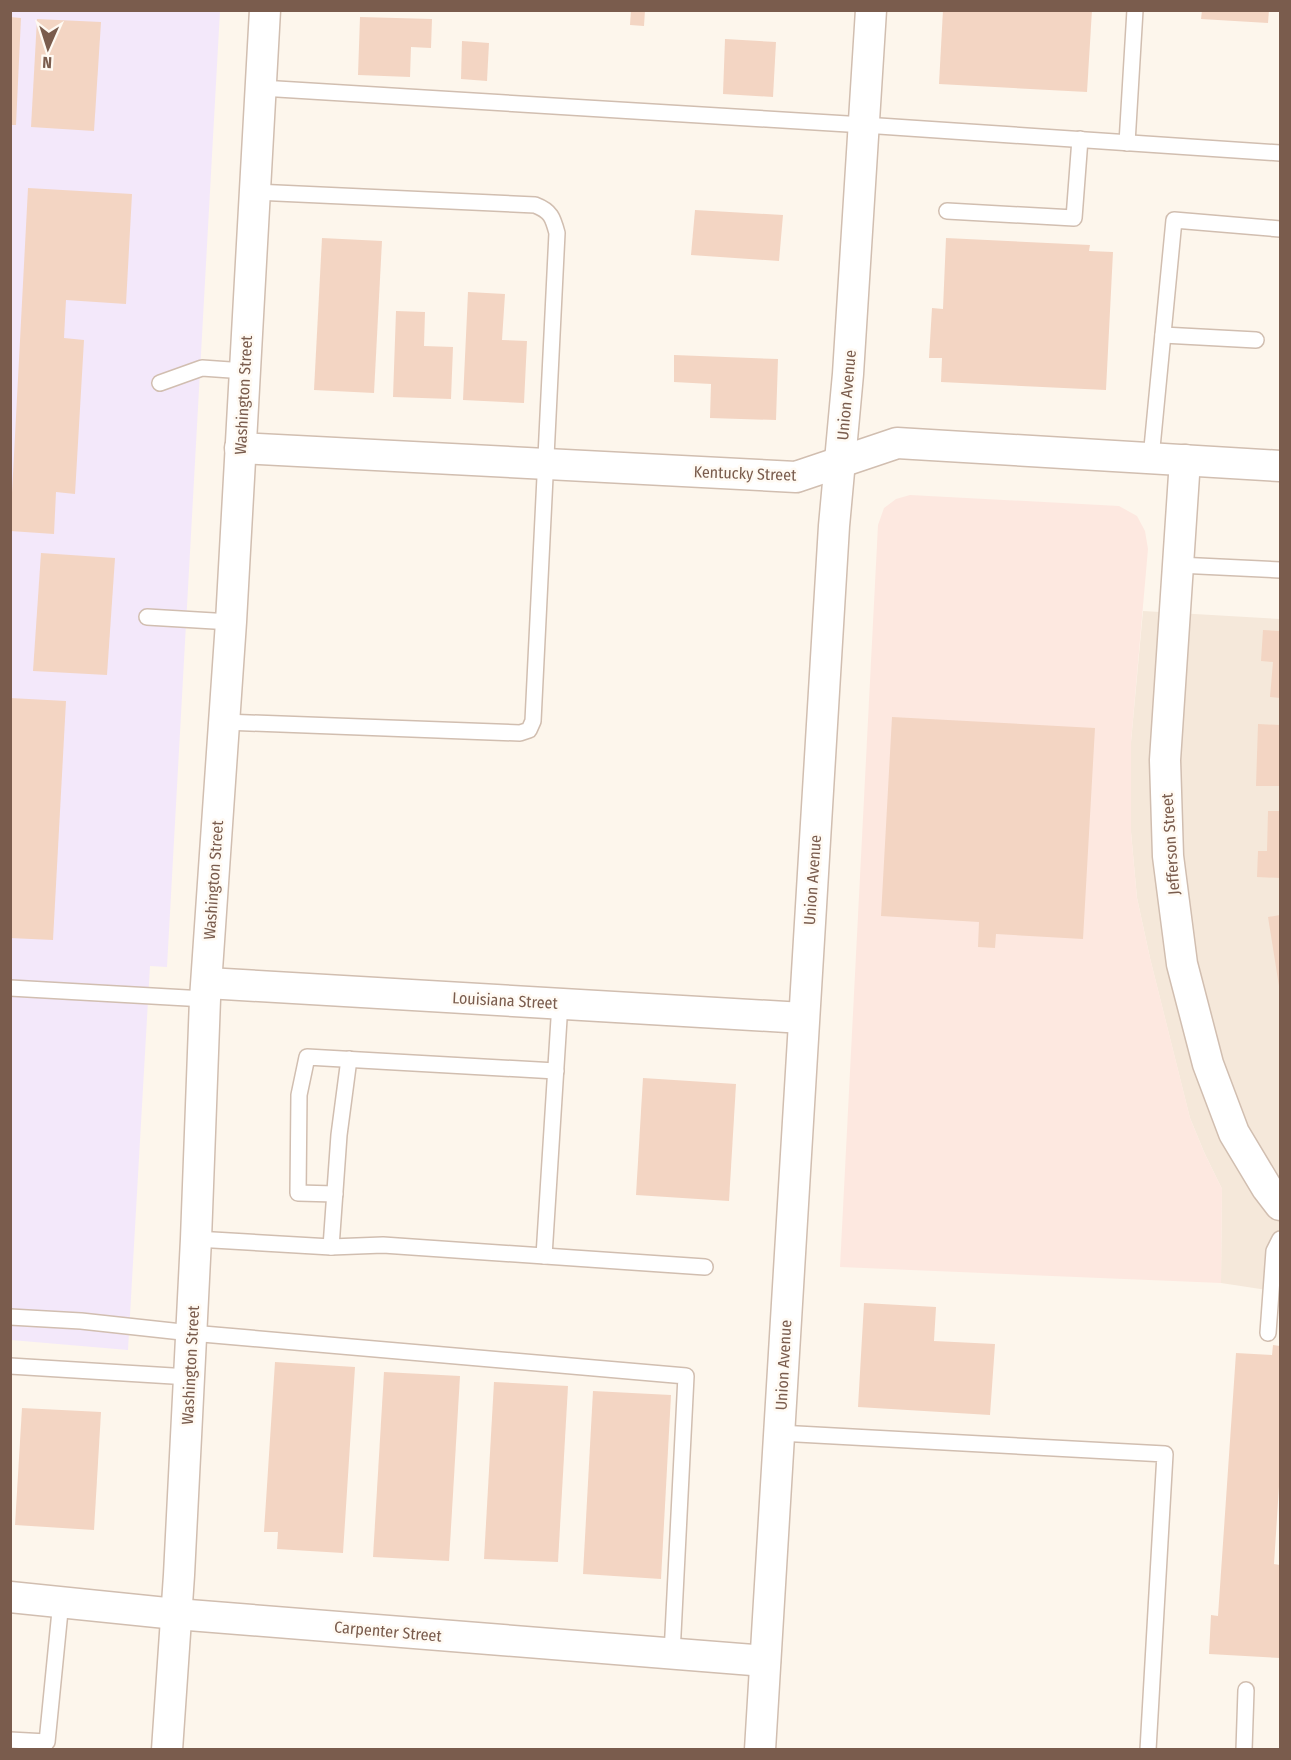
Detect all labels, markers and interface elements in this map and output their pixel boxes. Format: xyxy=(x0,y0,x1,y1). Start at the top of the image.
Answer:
north arrow xyxy=(18,18,78,78)
text: N xyxy=(42,53,53,72)
street label: Washington Street xyxy=(231,334,256,455)
street label: Union Avenue xyxy=(833,349,860,441)
street label: Kentucky Street xyxy=(693,462,797,485)
street label: Jefferson Street xyxy=(1157,792,1184,895)
street label: Washington Street xyxy=(200,819,227,940)
street label: Union Avenue xyxy=(800,834,825,926)
street label: Louisiana Street xyxy=(452,988,559,1013)
street label: Washington Street xyxy=(178,1304,203,1425)
street label: Union Avenue xyxy=(772,1319,795,1411)
street label: Carpenter Street xyxy=(333,1617,443,1646)

